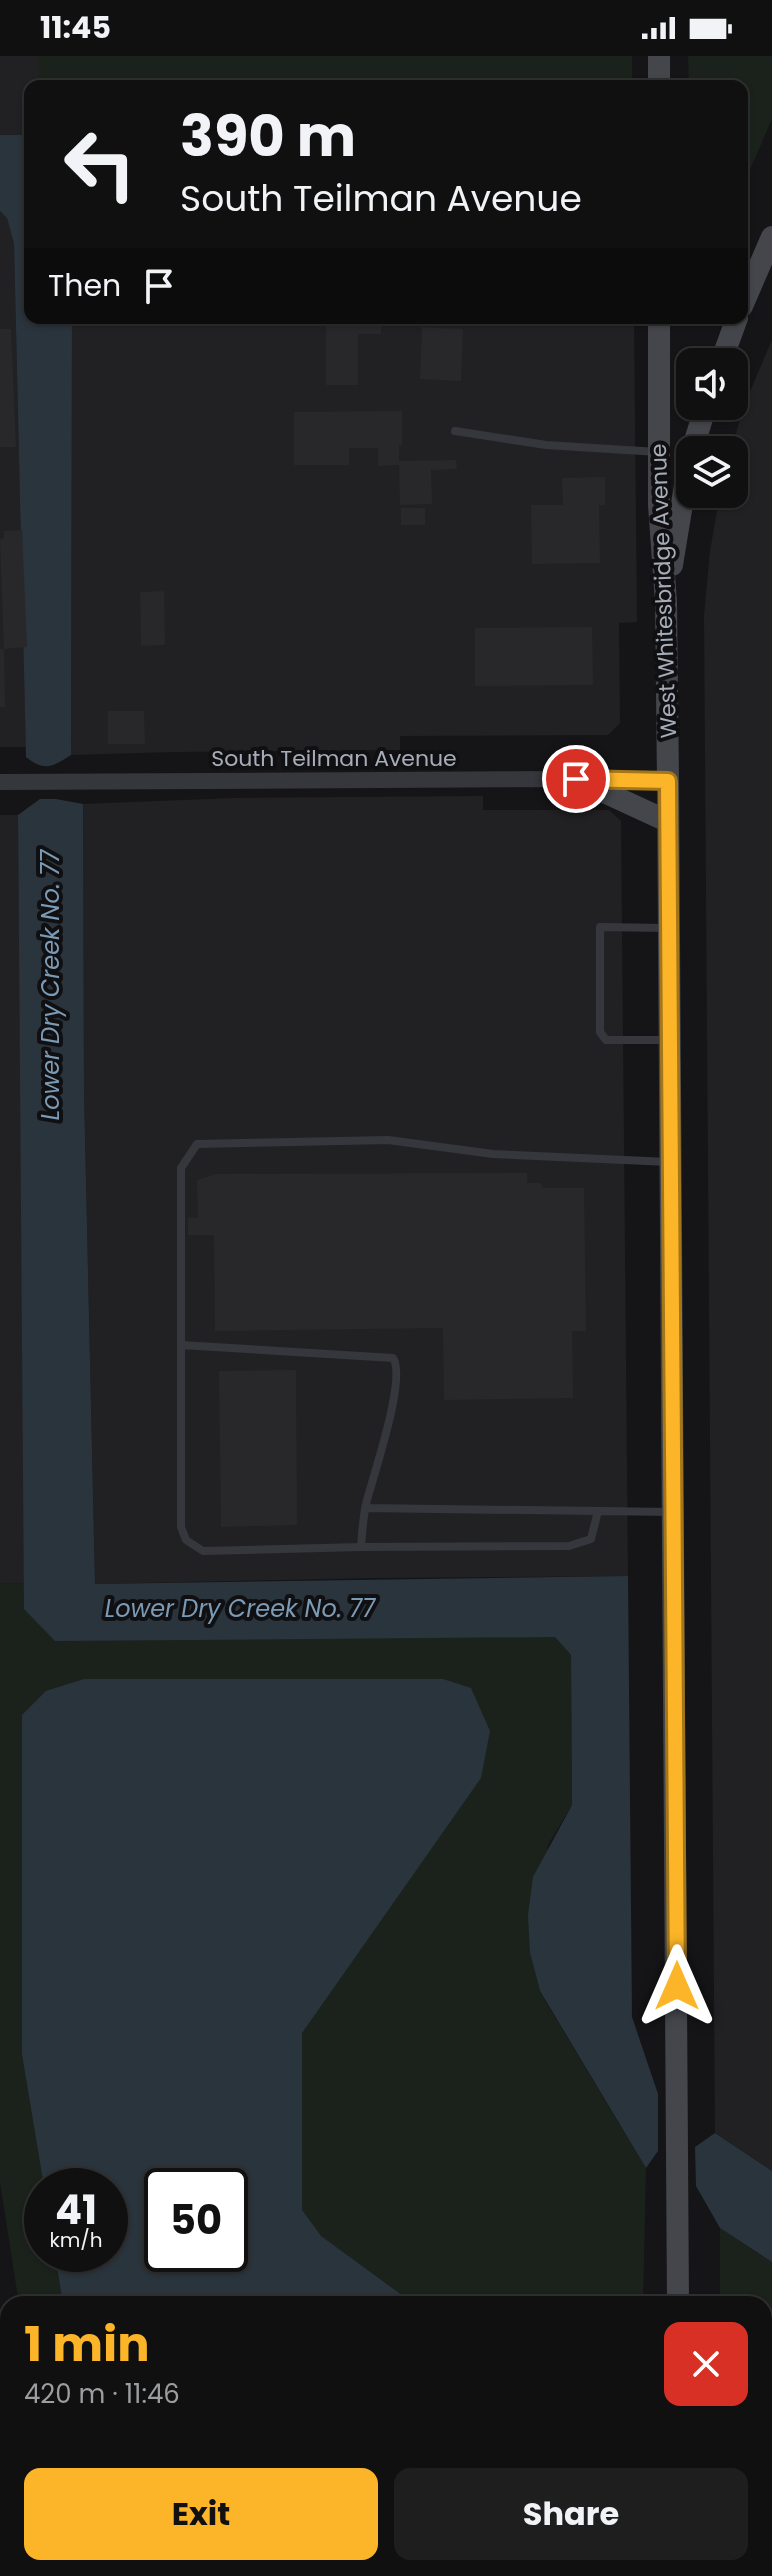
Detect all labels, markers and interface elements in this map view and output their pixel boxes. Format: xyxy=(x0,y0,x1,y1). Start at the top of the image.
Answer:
text: 11:45 xyxy=(40,6,111,49)
text: 390 m xyxy=(180,97,356,176)
icon: left xyxy=(48,112,152,216)
text: South Teilman Avenue xyxy=(180,173,582,224)
text: Then xyxy=(48,264,121,307)
icon: arrive xyxy=(137,264,181,308)
map controls xyxy=(676,348,748,508)
button: sound xyxy=(676,348,748,420)
button: layers xyxy=(676,436,748,508)
street label: West Whitesbridge Avenue xyxy=(643,443,684,739)
street label: South Teilman Avenue xyxy=(211,743,457,774)
pin xyxy=(542,745,610,813)
icon: arrive xyxy=(554,757,598,801)
water label: Lower Dry Creek No. 77 xyxy=(34,848,67,1120)
water label: Lower Dry Creek No. 77 xyxy=(105,1592,377,1625)
position arrow xyxy=(635,1944,719,2028)
speed limit sign: 50 xyxy=(144,2168,248,2272)
text: 41 xyxy=(55,2182,97,2238)
text: km/h xyxy=(49,2226,103,2254)
text: 1 min xyxy=(24,2311,150,2378)
button: close xyxy=(664,2322,748,2406)
text: 420 m · 11:46 xyxy=(24,2376,180,2412)
button: Exit xyxy=(24,2468,378,2560)
button: Share xyxy=(394,2468,748,2560)

